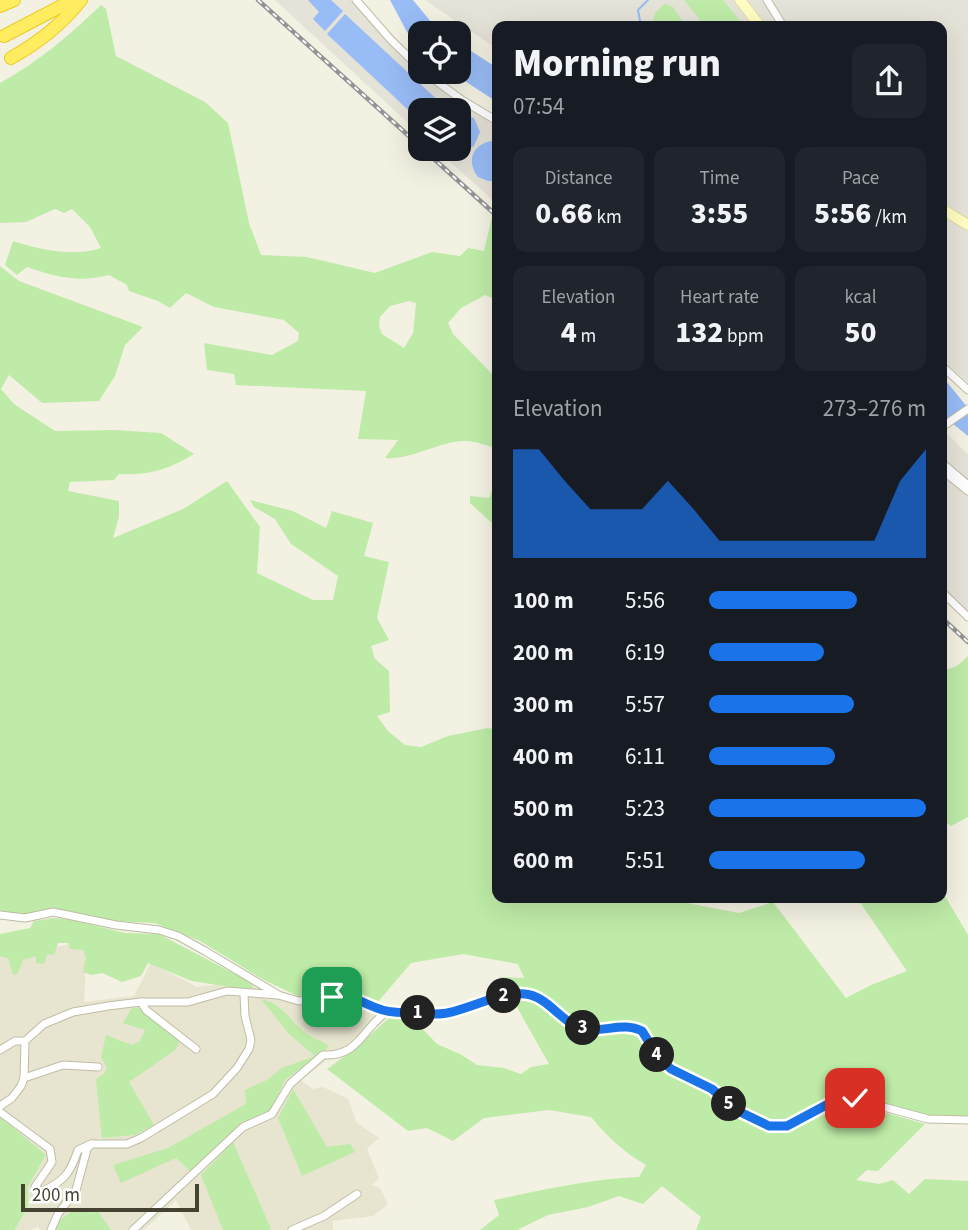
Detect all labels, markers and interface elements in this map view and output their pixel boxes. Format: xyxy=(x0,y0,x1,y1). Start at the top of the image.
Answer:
map controls xyxy=(408,21,471,161)
button: locate xyxy=(408,21,471,84)
text: Morning run xyxy=(513,37,721,91)
button: share xyxy=(852,44,926,118)
text: 07:54 xyxy=(513,90,564,123)
button: layers xyxy=(408,98,471,161)
text: Distance xyxy=(545,165,612,192)
text: Time xyxy=(699,165,740,192)
text: Pace xyxy=(842,165,879,192)
text: 0.66 xyxy=(535,192,593,235)
text: 3:55 xyxy=(691,192,748,235)
text: 5:56 xyxy=(814,192,871,235)
text: km xyxy=(593,204,622,231)
text: /km xyxy=(871,204,907,231)
text: Elevation xyxy=(542,284,615,311)
text: Heart rate xyxy=(680,284,759,311)
text: kcal xyxy=(845,284,876,311)
text: 4 xyxy=(561,311,577,354)
text: 132 xyxy=(675,311,723,354)
text: 50 xyxy=(844,311,877,354)
text: m xyxy=(577,323,596,350)
text: bpm xyxy=(723,323,764,350)
text: Elevation xyxy=(513,392,603,425)
text: 273–276 m xyxy=(823,392,926,425)
text: 100 m xyxy=(513,584,574,617)
text: 5:56 xyxy=(625,584,665,617)
text: 200 m xyxy=(513,636,574,669)
text: 6:19 xyxy=(625,636,665,669)
text: 300 m xyxy=(513,688,574,721)
text: 5:57 xyxy=(625,688,665,721)
text: 400 m xyxy=(513,740,574,773)
text: 6:11 xyxy=(625,740,665,773)
text: 500 m xyxy=(513,792,574,825)
text: 5:23 xyxy=(625,792,665,825)
text: 600 m xyxy=(513,844,574,877)
text: 5:51 xyxy=(625,844,665,877)
pin xyxy=(302,967,362,1027)
icon: arrive xyxy=(313,978,351,1016)
pin: 2 xyxy=(486,978,522,1014)
text: 2 xyxy=(498,982,509,1009)
pin: 1 xyxy=(400,996,436,1030)
text: 1 xyxy=(412,999,423,1026)
pin: 3 xyxy=(566,1010,600,1046)
text: 3 xyxy=(577,1014,588,1041)
pin: 4 xyxy=(640,1038,674,1072)
text: 4 xyxy=(651,1041,662,1068)
pin xyxy=(825,1068,885,1128)
icon: check xyxy=(836,1079,874,1117)
pin: 5 xyxy=(712,1086,746,1122)
text: 5 xyxy=(723,1090,734,1117)
scale bar xyxy=(21,1181,200,1213)
text: 200 m xyxy=(32,1182,80,1209)

